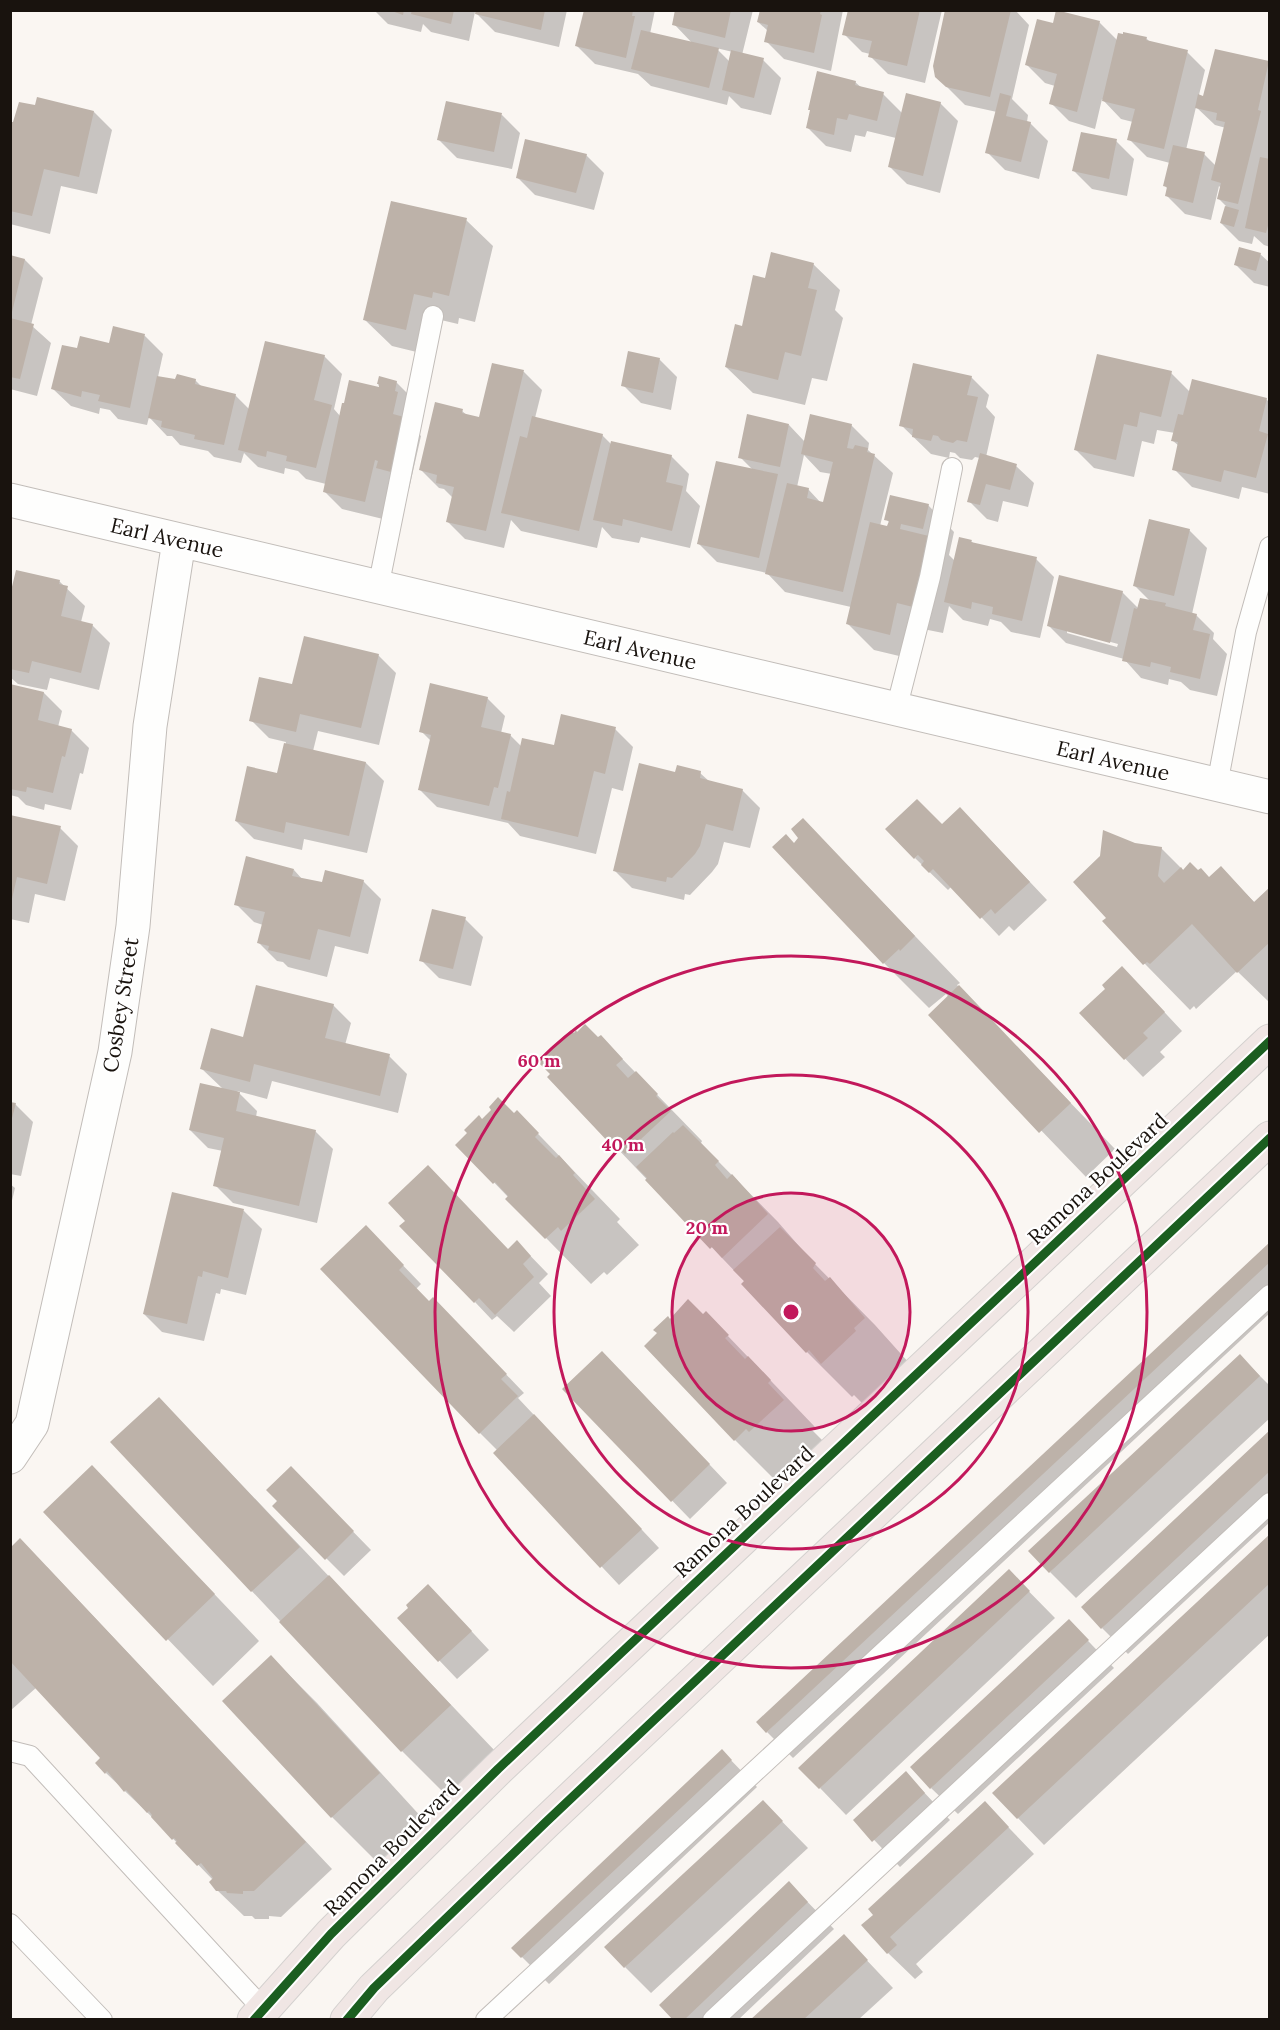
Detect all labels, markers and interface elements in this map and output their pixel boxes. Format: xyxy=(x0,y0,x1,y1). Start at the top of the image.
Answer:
street label: Earl Avenue xyxy=(108,511,226,564)
street label: Earl Avenue xyxy=(581,623,699,676)
street label: Earl Avenue xyxy=(1054,734,1172,787)
street label: Cosbey Street xyxy=(97,935,145,1074)
text: 60 m xyxy=(517,1049,561,1072)
street label: Ramona Boulevard xyxy=(1022,1107,1173,1251)
text: 40 m xyxy=(602,1133,645,1156)
text: 20 m xyxy=(686,1216,729,1239)
centre of rings xyxy=(781,1302,801,1322)
street label: Ramona Boulevard xyxy=(668,1440,819,1584)
street label: Ramona Boulevard xyxy=(318,1774,465,1921)

